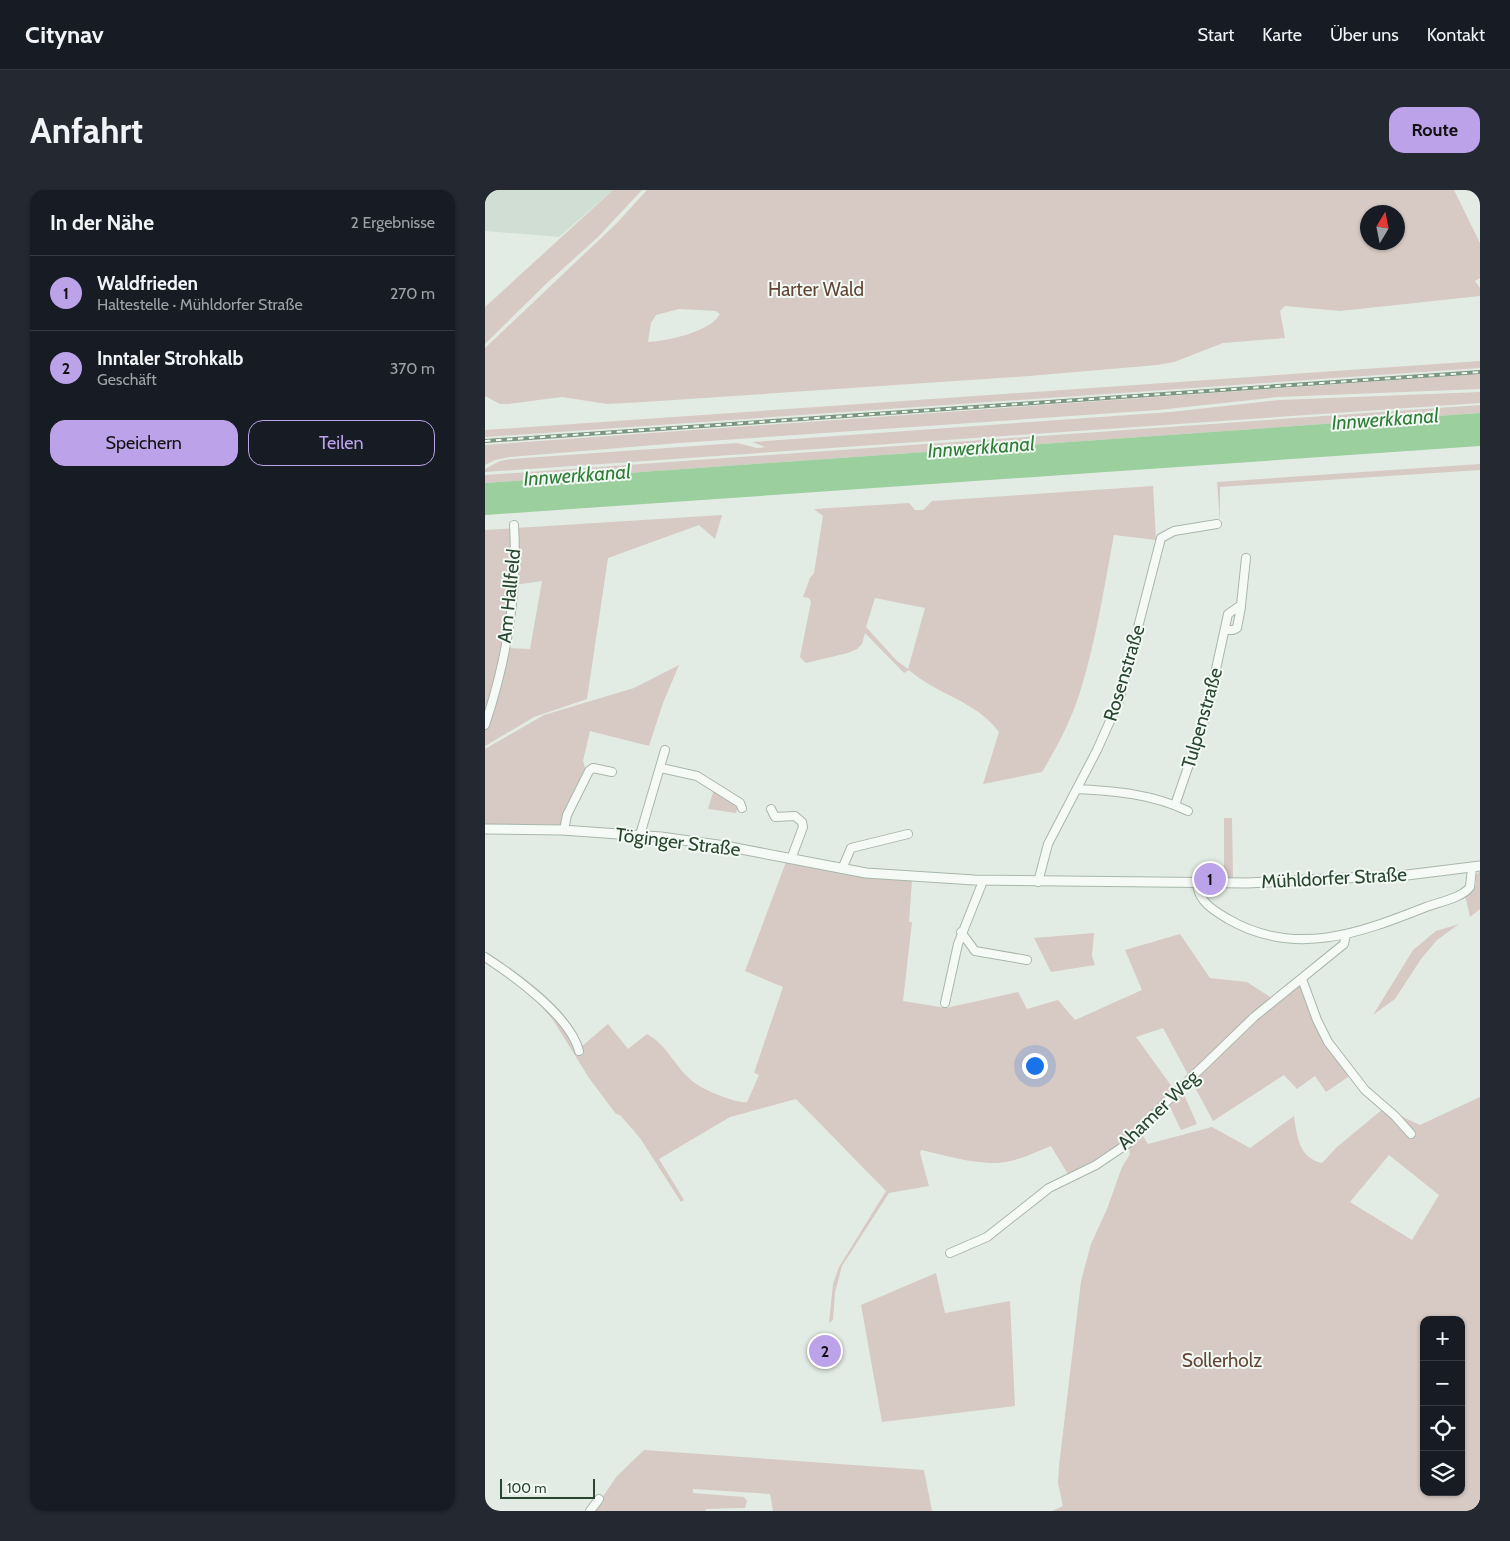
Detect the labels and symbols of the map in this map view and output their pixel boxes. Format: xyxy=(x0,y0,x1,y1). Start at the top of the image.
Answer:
north arrow xyxy=(1360,205,1405,250)
park label: Harter Wald xyxy=(768,278,864,301)
water label: Innwerkkanal xyxy=(1331,403,1440,435)
water label: Innwerkkanal xyxy=(927,431,1036,463)
water label: Innwerkkanal xyxy=(523,459,632,491)
street label: Am Hallfeld xyxy=(493,548,525,644)
street label: Rosenstraße xyxy=(1098,622,1150,724)
street label: Tulpenstraße xyxy=(1177,665,1227,771)
street label: Töginger Straße xyxy=(614,823,742,861)
pin: 1 xyxy=(1194,860,1226,898)
street label: Mühldorfer Straße xyxy=(1261,863,1408,893)
your location xyxy=(1022,1053,1048,1079)
street label: Ahamer Weg xyxy=(1113,1065,1204,1154)
pin: 2 xyxy=(809,1332,841,1370)
park label: Sollerholz xyxy=(1182,1349,1262,1372)
scale bar xyxy=(500,1476,595,1499)

